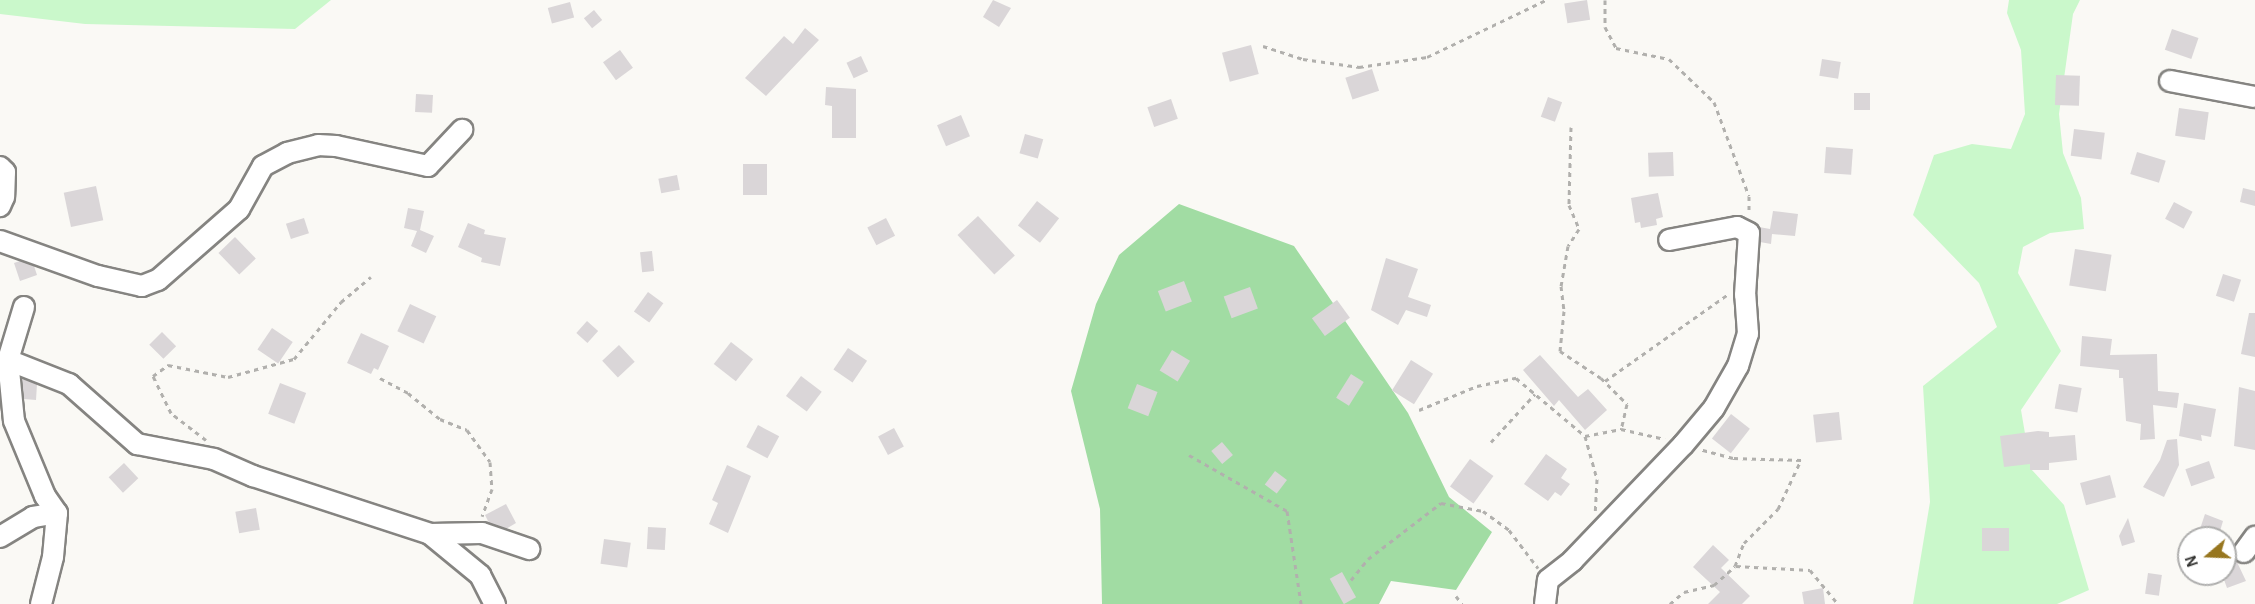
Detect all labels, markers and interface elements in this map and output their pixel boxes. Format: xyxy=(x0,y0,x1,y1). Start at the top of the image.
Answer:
north arrow xyxy=(2177,526,2237,586)
text: N xyxy=(2182,553,2201,569)

